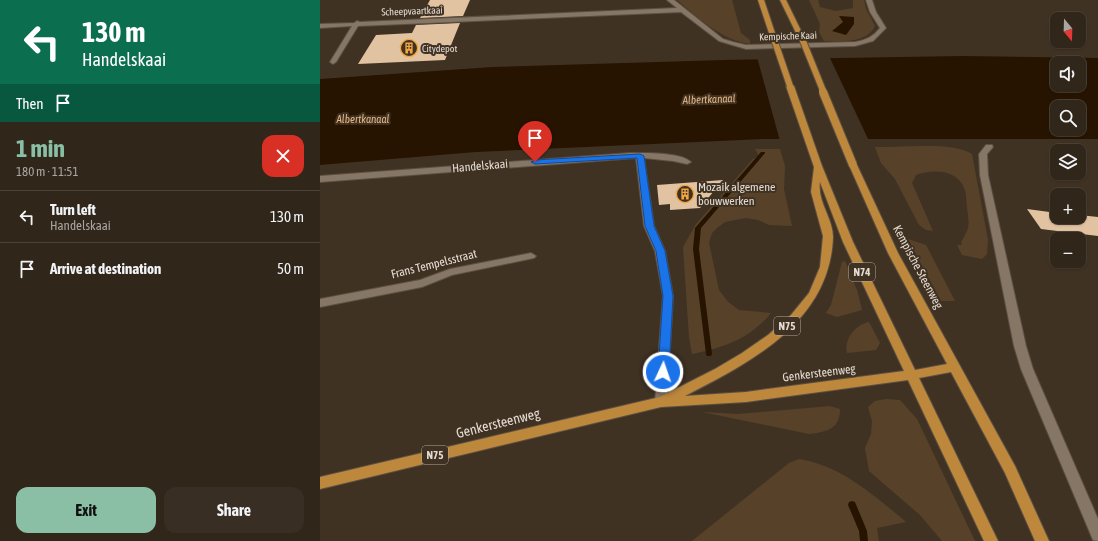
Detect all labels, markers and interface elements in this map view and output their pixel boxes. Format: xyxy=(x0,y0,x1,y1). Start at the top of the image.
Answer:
street label: Scheepvaartkaai xyxy=(381,4,443,18)
north arrow xyxy=(1050,12,1086,48)
map controls xyxy=(1050,12,1086,268)
icon: left xyxy=(16,16,68,68)
text: 130 m xyxy=(82,16,145,48)
street label: Kempische Kaai xyxy=(759,29,817,43)
building icon: Citydepot xyxy=(399,38,419,58)
place label: Citydepot xyxy=(422,43,457,54)
text: Handelskaai xyxy=(82,49,166,70)
button: sound xyxy=(1050,56,1086,92)
icon: arrive xyxy=(52,92,74,114)
water label: Albertkanaal xyxy=(681,92,736,106)
text: Then xyxy=(16,95,44,112)
button: search xyxy=(1050,100,1086,136)
water label: Albertkanaal xyxy=(335,113,390,125)
pin xyxy=(518,121,552,162)
icon: arrive xyxy=(524,127,546,149)
text: 1 min xyxy=(16,135,65,162)
button: close xyxy=(262,135,304,177)
button: layers xyxy=(1050,144,1086,180)
street label: Handelskaai xyxy=(451,157,509,175)
text: 180 m · 11:51 xyxy=(16,164,79,179)
place label: Mozaik algemene bouwwerken xyxy=(698,180,775,208)
building icon: Mozaik algemene bouwwerken xyxy=(675,184,695,204)
button: + xyxy=(1050,188,1086,224)
text: Turn left xyxy=(50,201,96,218)
icon: left xyxy=(16,206,38,228)
text: 130 m xyxy=(270,208,304,225)
text: Handelskaai xyxy=(50,218,111,233)
street label: Kempische Steenweg xyxy=(890,223,946,312)
button: − xyxy=(1050,232,1086,268)
street label: Frans Tempelsstraat xyxy=(390,246,479,281)
icon: arrive xyxy=(16,258,38,280)
text: Arrive at destination xyxy=(50,260,161,277)
text: 50 m xyxy=(277,260,304,277)
road number: N74 xyxy=(849,263,875,281)
road number: N75 xyxy=(774,317,800,335)
position arrow xyxy=(642,351,684,393)
street label: Genkersteenweg xyxy=(782,361,857,384)
street label: Genkersteenweg xyxy=(454,405,542,441)
road number: N75 xyxy=(422,446,448,464)
button: Exit xyxy=(16,487,156,533)
button: Share xyxy=(164,487,304,533)

